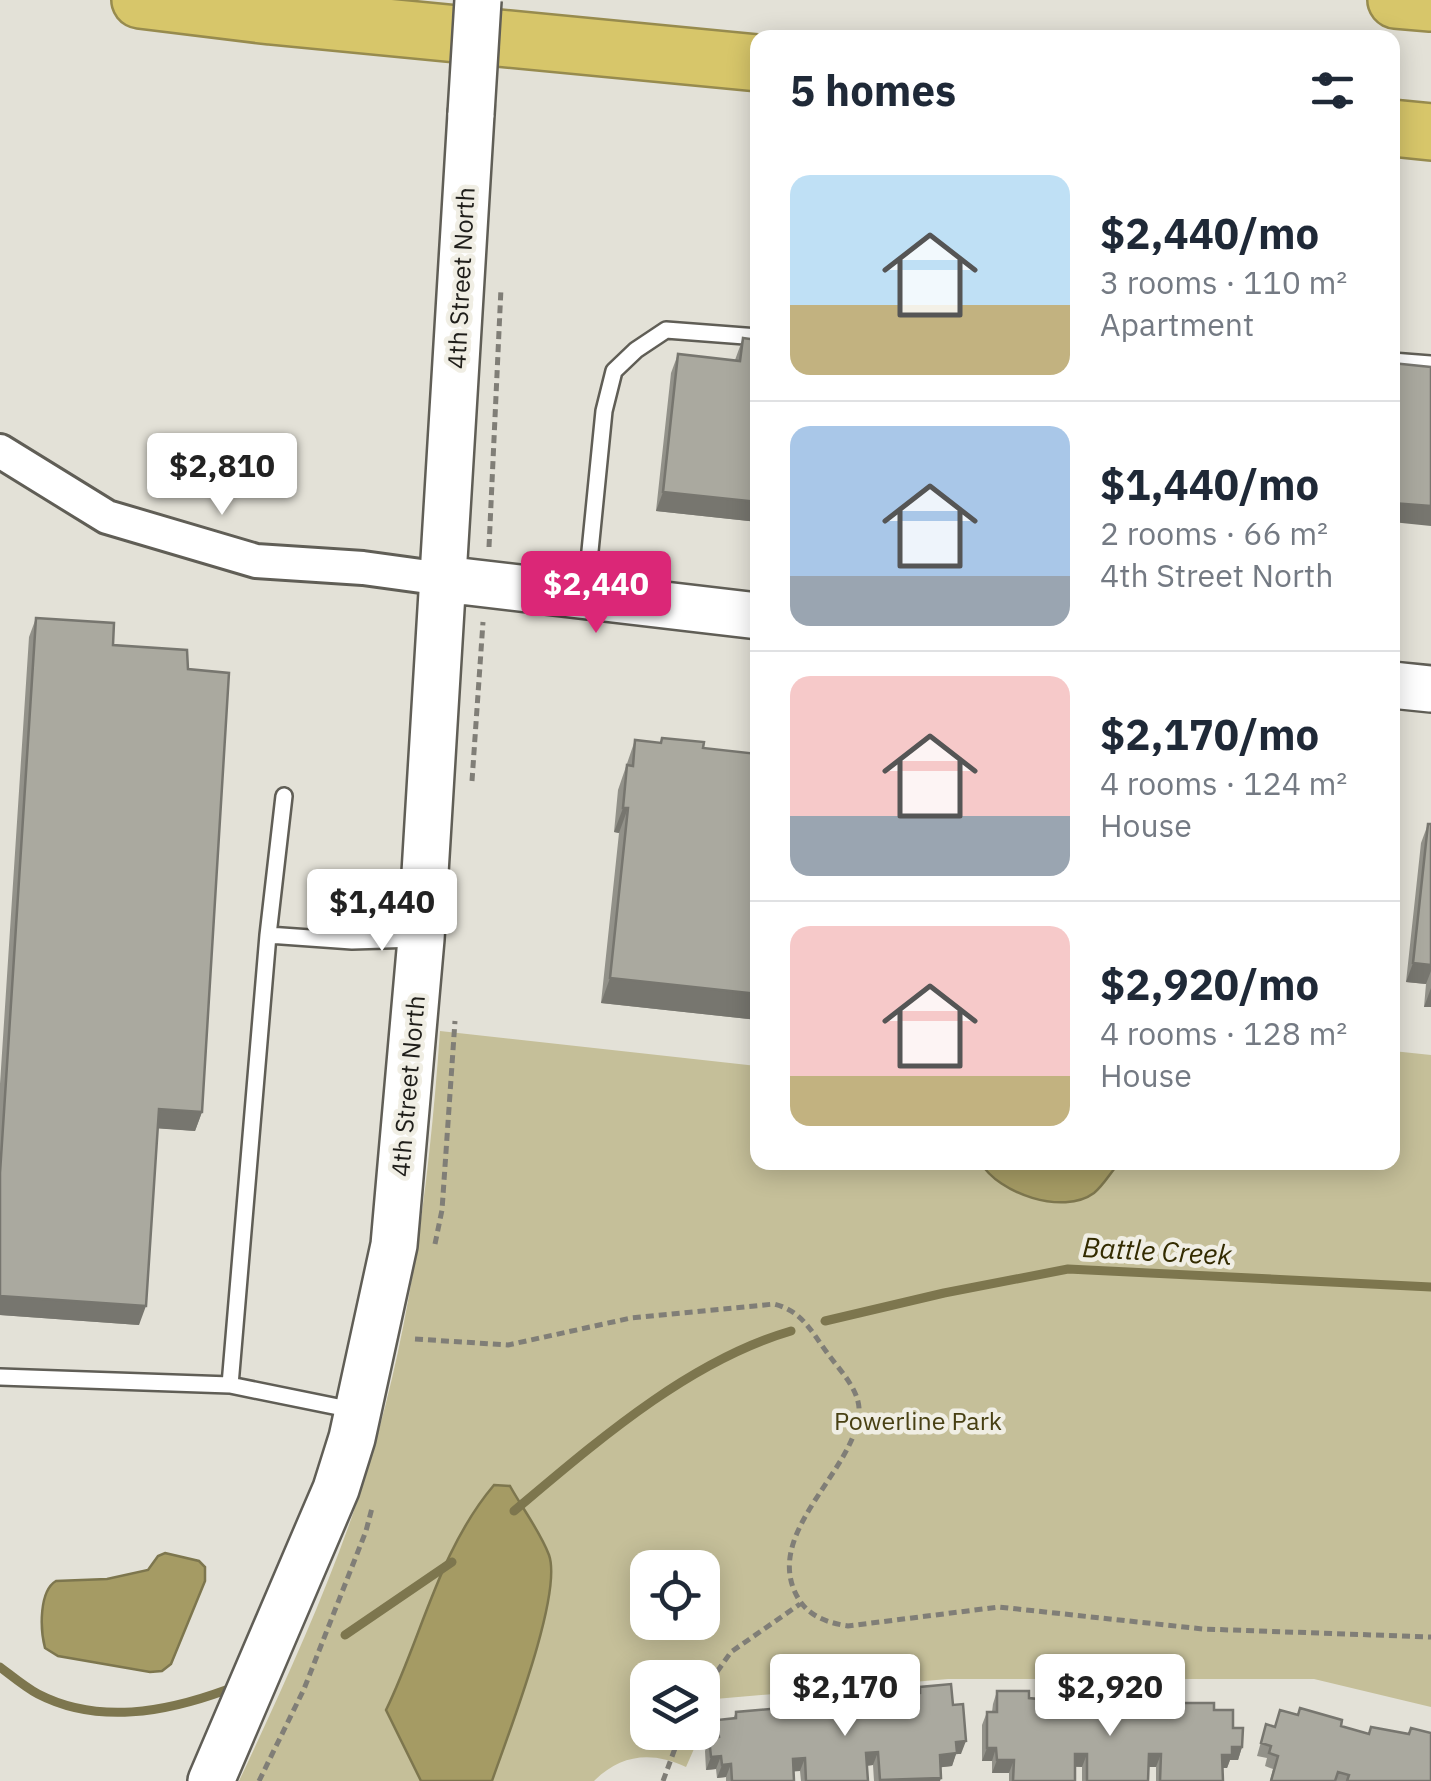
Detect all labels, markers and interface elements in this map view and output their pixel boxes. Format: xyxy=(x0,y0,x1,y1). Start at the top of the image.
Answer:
text: 5 homes xyxy=(790,63,956,118)
icon: filters xyxy=(1305,63,1360,118)
street label: 4th Street North xyxy=(439,186,482,370)
text: $2,440/mo xyxy=(1100,206,1319,261)
icon: home xyxy=(870,215,990,335)
text: 3 rooms · 110 m² xyxy=(1100,261,1347,303)
text: Apartment xyxy=(1100,303,1254,345)
pin: $2,810 xyxy=(141,433,303,518)
text: $2,810 xyxy=(169,444,275,486)
text: $1,440/mo xyxy=(1100,457,1319,512)
icon: home xyxy=(870,466,990,586)
text: 2 rooms · 66 m² xyxy=(1100,512,1328,554)
pin: $2,440 xyxy=(515,551,677,636)
text: 4th Street North xyxy=(1100,554,1333,596)
text: $2,440 xyxy=(543,562,649,604)
text: $2,170/mo xyxy=(1100,707,1319,762)
icon: home xyxy=(870,716,990,836)
text: 4 rooms · 124 m² xyxy=(1100,762,1347,804)
text: House xyxy=(1100,804,1192,846)
pin: $1,440 xyxy=(301,869,463,954)
text: $1,440 xyxy=(329,880,435,922)
text: $2,920/mo xyxy=(1100,957,1319,1012)
icon: home xyxy=(870,966,990,1086)
street label: 4th Street North xyxy=(383,994,432,1178)
text: 4 rooms · 128 m² xyxy=(1100,1012,1347,1054)
text: House xyxy=(1100,1054,1192,1096)
water label: Battle Creek xyxy=(1081,1228,1233,1273)
park label: Powerline Park xyxy=(834,1404,1002,1437)
map controls xyxy=(630,1550,720,1750)
button: locate xyxy=(630,1550,720,1640)
pin: $2,170 xyxy=(764,1654,926,1739)
pin: $2,920 xyxy=(1029,1654,1191,1739)
button: layers xyxy=(630,1660,720,1750)
text: $2,170 xyxy=(792,1665,898,1707)
text: $2,920 xyxy=(1057,1665,1163,1707)

